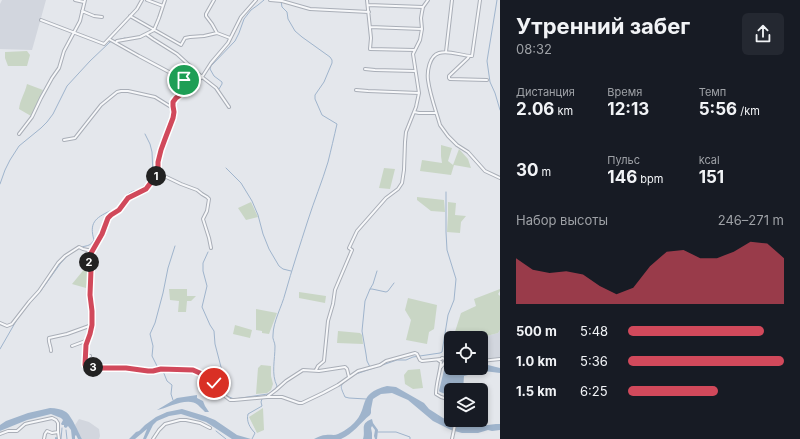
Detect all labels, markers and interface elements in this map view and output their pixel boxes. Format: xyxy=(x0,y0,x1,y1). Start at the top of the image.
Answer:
text: Утренний забег xyxy=(516,13,690,39)
button: share xyxy=(742,13,784,55)
text: 08:32 xyxy=(516,41,552,57)
pin xyxy=(167,63,201,97)
icon: arrive xyxy=(173,69,195,91)
text: Дистанция xyxy=(516,85,575,99)
text: Время xyxy=(607,85,642,99)
text: Темп xyxy=(699,85,726,99)
text: 2.06 xyxy=(516,99,554,119)
text: 12:13 xyxy=(607,99,649,119)
text: 5:56 xyxy=(699,99,737,119)
text: km xyxy=(554,104,573,118)
text: /km xyxy=(737,104,760,118)
text: Пульс xyxy=(607,153,640,167)
text: kcal xyxy=(699,153,720,167)
text: 30 xyxy=(516,160,538,180)
text: m xyxy=(538,165,551,179)
pin: 1 xyxy=(146,166,166,186)
text: 146 xyxy=(607,167,637,187)
text: 151 xyxy=(699,167,724,187)
text: 1 xyxy=(154,169,158,183)
text: bpm xyxy=(637,172,663,186)
text: Набор высоты xyxy=(516,212,608,228)
text: 246–271 m xyxy=(718,212,784,228)
pin: 2 xyxy=(79,252,99,272)
text: 2 xyxy=(86,255,92,269)
text: 500 m xyxy=(516,323,557,339)
text: 5:48 xyxy=(580,323,608,339)
map controls xyxy=(444,331,488,427)
button: locate xyxy=(444,331,488,375)
text: 1.0 km xyxy=(516,353,557,369)
text: 5:36 xyxy=(580,353,608,369)
pin: 3 xyxy=(83,357,103,377)
text: 3 xyxy=(89,360,97,374)
pin xyxy=(197,366,231,400)
icon: check xyxy=(203,372,225,394)
button: layers xyxy=(444,383,488,427)
text: 1.5 km xyxy=(516,383,557,399)
text: 6:25 xyxy=(580,383,608,399)

